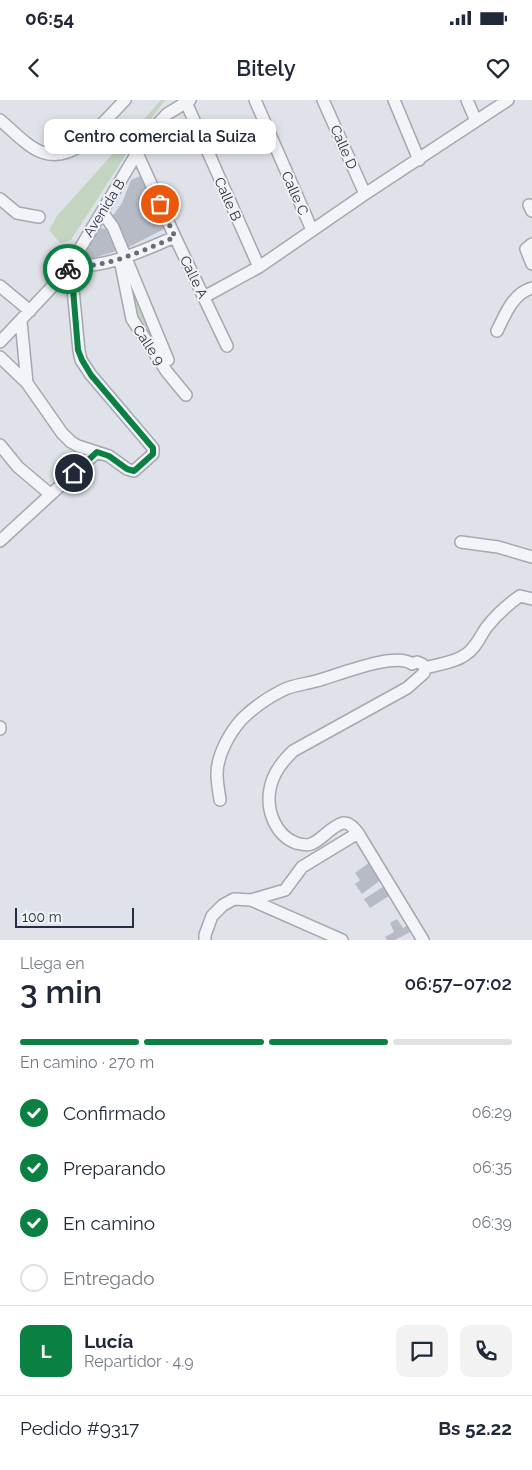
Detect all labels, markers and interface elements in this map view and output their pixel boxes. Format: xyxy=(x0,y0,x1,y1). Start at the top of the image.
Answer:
text: 06:54 xyxy=(25,7,74,29)
icon: back xyxy=(20,54,48,82)
icon: heart xyxy=(484,54,512,82)
text: Bitely xyxy=(236,55,296,81)
callout: Centro comercial la Suiza xyxy=(44,119,276,154)
street label: Calle D xyxy=(327,122,361,172)
text: Centro comercial la Suiza xyxy=(64,127,256,146)
street label: Calle C xyxy=(278,169,312,218)
street label: Calle B xyxy=(211,175,245,223)
street label: Avenida B xyxy=(80,176,128,240)
pin xyxy=(139,183,181,225)
icon: bag xyxy=(146,190,174,218)
courier xyxy=(43,244,93,294)
street label: Calle A xyxy=(177,253,211,302)
icon: bike xyxy=(54,255,82,283)
street label: Calle 9 xyxy=(130,322,168,368)
pin xyxy=(53,452,95,494)
icon: home xyxy=(60,459,88,487)
scale bar xyxy=(15,905,134,928)
text: 100 m xyxy=(22,909,62,925)
text: Llega en xyxy=(20,954,84,973)
text: 06:57–07:02 xyxy=(404,972,512,994)
text: 3 min xyxy=(20,973,102,1010)
text: En camino · 270 m xyxy=(20,1053,154,1072)
icon: check xyxy=(20,1099,48,1127)
text: Confirmado xyxy=(63,1102,166,1124)
text: 06:29 xyxy=(472,1103,512,1122)
icon: check xyxy=(20,1154,48,1182)
text: Preparando xyxy=(63,1157,166,1179)
text: 06:35 xyxy=(472,1158,512,1177)
icon: check xyxy=(20,1209,48,1237)
text: En camino xyxy=(63,1212,155,1234)
text: 06:39 xyxy=(472,1213,512,1232)
text: Entregado xyxy=(63,1267,155,1289)
button: chat xyxy=(396,1325,448,1377)
button: phone xyxy=(460,1325,512,1377)
text: Lucía xyxy=(84,1330,133,1352)
text: L xyxy=(40,1340,52,1362)
text: Repartidor · 4.9 xyxy=(84,1352,194,1371)
text: Pedido #9317 xyxy=(20,1417,139,1439)
text: Bs 52.22 xyxy=(438,1417,512,1439)

